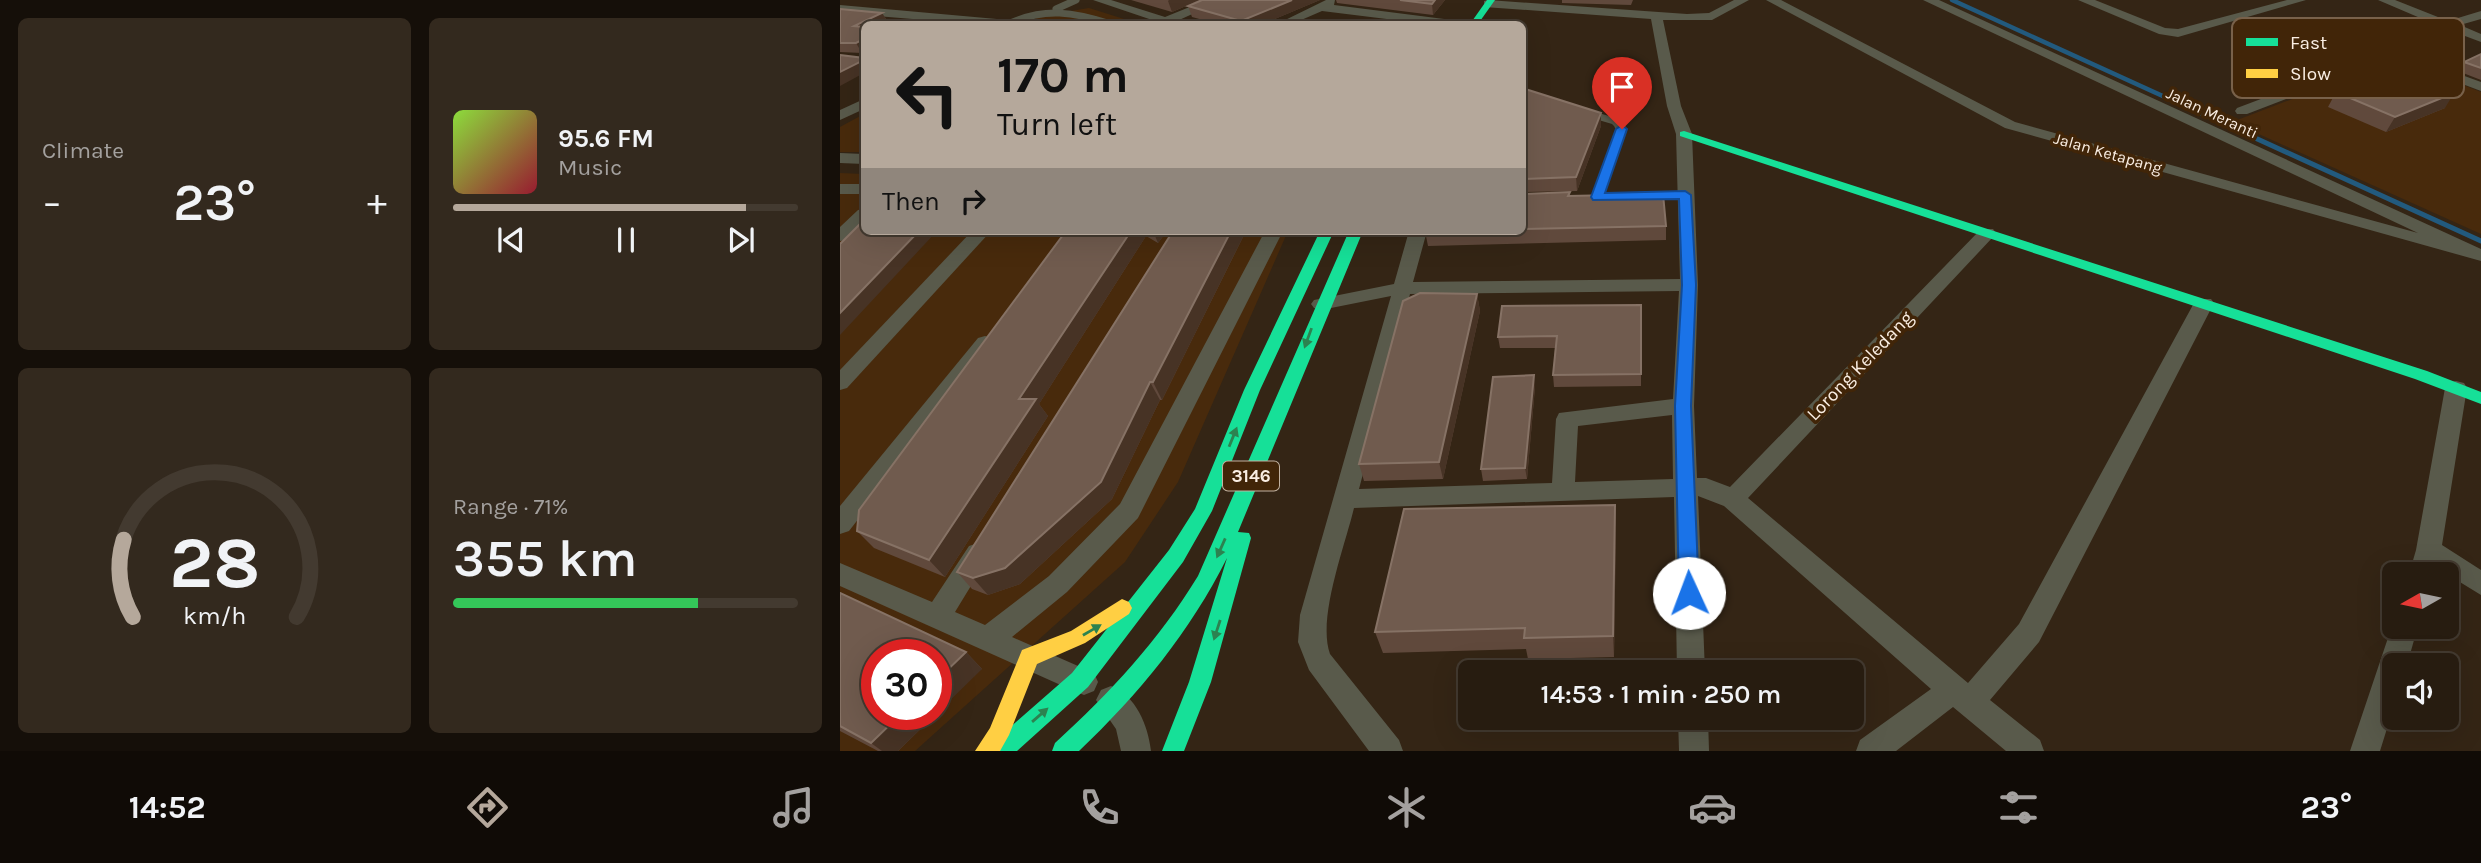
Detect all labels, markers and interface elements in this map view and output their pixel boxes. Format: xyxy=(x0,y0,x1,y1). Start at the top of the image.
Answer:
legend xyxy=(2232,18,2464,98)
text: Fast xyxy=(2290,32,2327,54)
text: 170 m xyxy=(997,47,1129,104)
icon: left xyxy=(882,49,973,140)
pin xyxy=(1592,57,1652,129)
text: Slow xyxy=(2290,63,2331,85)
icon: arrive xyxy=(1603,68,1641,106)
street label: Jalan Meranti xyxy=(2163,84,2261,142)
text: Turn left xyxy=(997,106,1117,143)
text: 95.6 FM xyxy=(558,123,654,154)
street label: Jalan Ketapang xyxy=(2052,128,2164,178)
text: Climate xyxy=(42,137,124,164)
text: Music xyxy=(558,154,622,181)
text: 23° xyxy=(173,172,256,233)
text: − xyxy=(42,180,62,225)
text: + xyxy=(367,180,387,225)
icon: right xyxy=(954,182,992,220)
text: Then xyxy=(882,186,940,217)
icon: previous xyxy=(492,221,530,259)
icon: pause xyxy=(607,221,645,259)
icon: next xyxy=(722,221,760,259)
street label: Lorong Keledang xyxy=(1802,307,1918,425)
one-way arrow xyxy=(1302,327,1313,348)
one-way arrow xyxy=(1228,426,1239,447)
road number: 3146 xyxy=(1223,462,1279,490)
text: Range · 71% xyxy=(453,493,569,520)
text: 28 xyxy=(169,520,260,605)
text: 355 km xyxy=(453,528,637,589)
one-way arrow xyxy=(1215,538,1227,558)
position arrow xyxy=(1652,556,1726,630)
north arrow xyxy=(2382,562,2459,639)
map controls xyxy=(2382,562,2459,730)
text: km/h xyxy=(183,600,246,629)
one-way arrow xyxy=(1211,620,1222,641)
one-way arrow xyxy=(1082,624,1101,636)
speed limit sign: 30 xyxy=(861,639,952,730)
button: sound xyxy=(2382,653,2459,730)
text: 14:53 · 1 min · 250 m xyxy=(1541,679,1781,710)
one-way arrow xyxy=(1031,707,1049,723)
icon: directions xyxy=(463,783,512,832)
icon: music xyxy=(769,783,818,832)
icon: phone xyxy=(1075,783,1124,832)
icon: climate xyxy=(1382,783,1431,832)
icon: car xyxy=(1688,783,1737,832)
icon: filters xyxy=(1994,783,2043,832)
text: 14:52 xyxy=(129,789,206,826)
text: 23° xyxy=(2301,789,2352,826)

